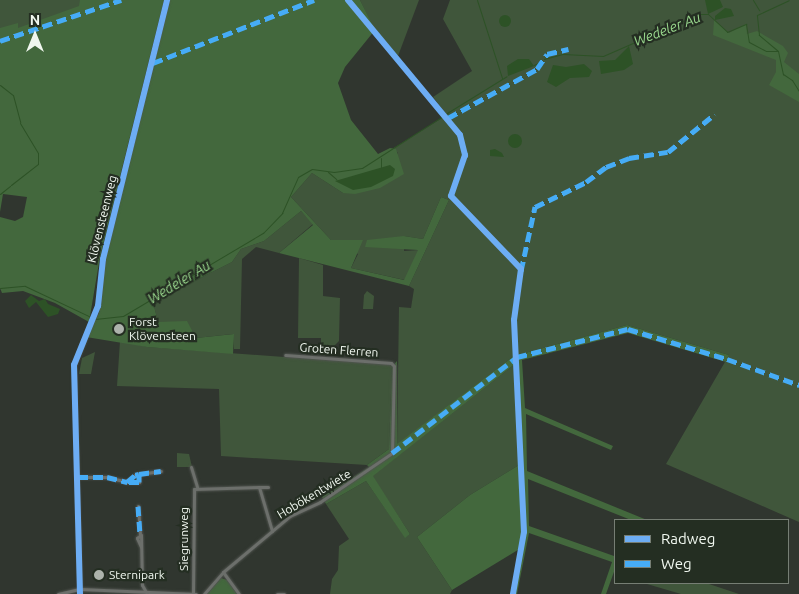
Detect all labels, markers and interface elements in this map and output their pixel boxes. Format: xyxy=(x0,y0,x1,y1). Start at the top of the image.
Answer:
water label: Wedeler Au xyxy=(631,9,703,49)
north arrow xyxy=(10,10,60,60)
text: N xyxy=(30,12,40,28)
street label: Klövensteenweg xyxy=(84,174,120,264)
water label: Wedeler Au xyxy=(145,257,213,307)
place label: Forst Klövensteen xyxy=(129,315,196,343)
marker: Forst Klövensteen xyxy=(113,323,125,335)
street label: Groten Flerren xyxy=(299,340,379,360)
street label: Hobökentwiete xyxy=(274,466,354,522)
street label: Siegrunweg xyxy=(177,507,191,571)
legend xyxy=(614,519,789,584)
text: Radweg xyxy=(661,530,715,547)
text: Weg xyxy=(661,555,692,572)
place label: Sternipark xyxy=(109,568,165,582)
marker: Sternipark xyxy=(93,569,105,581)

